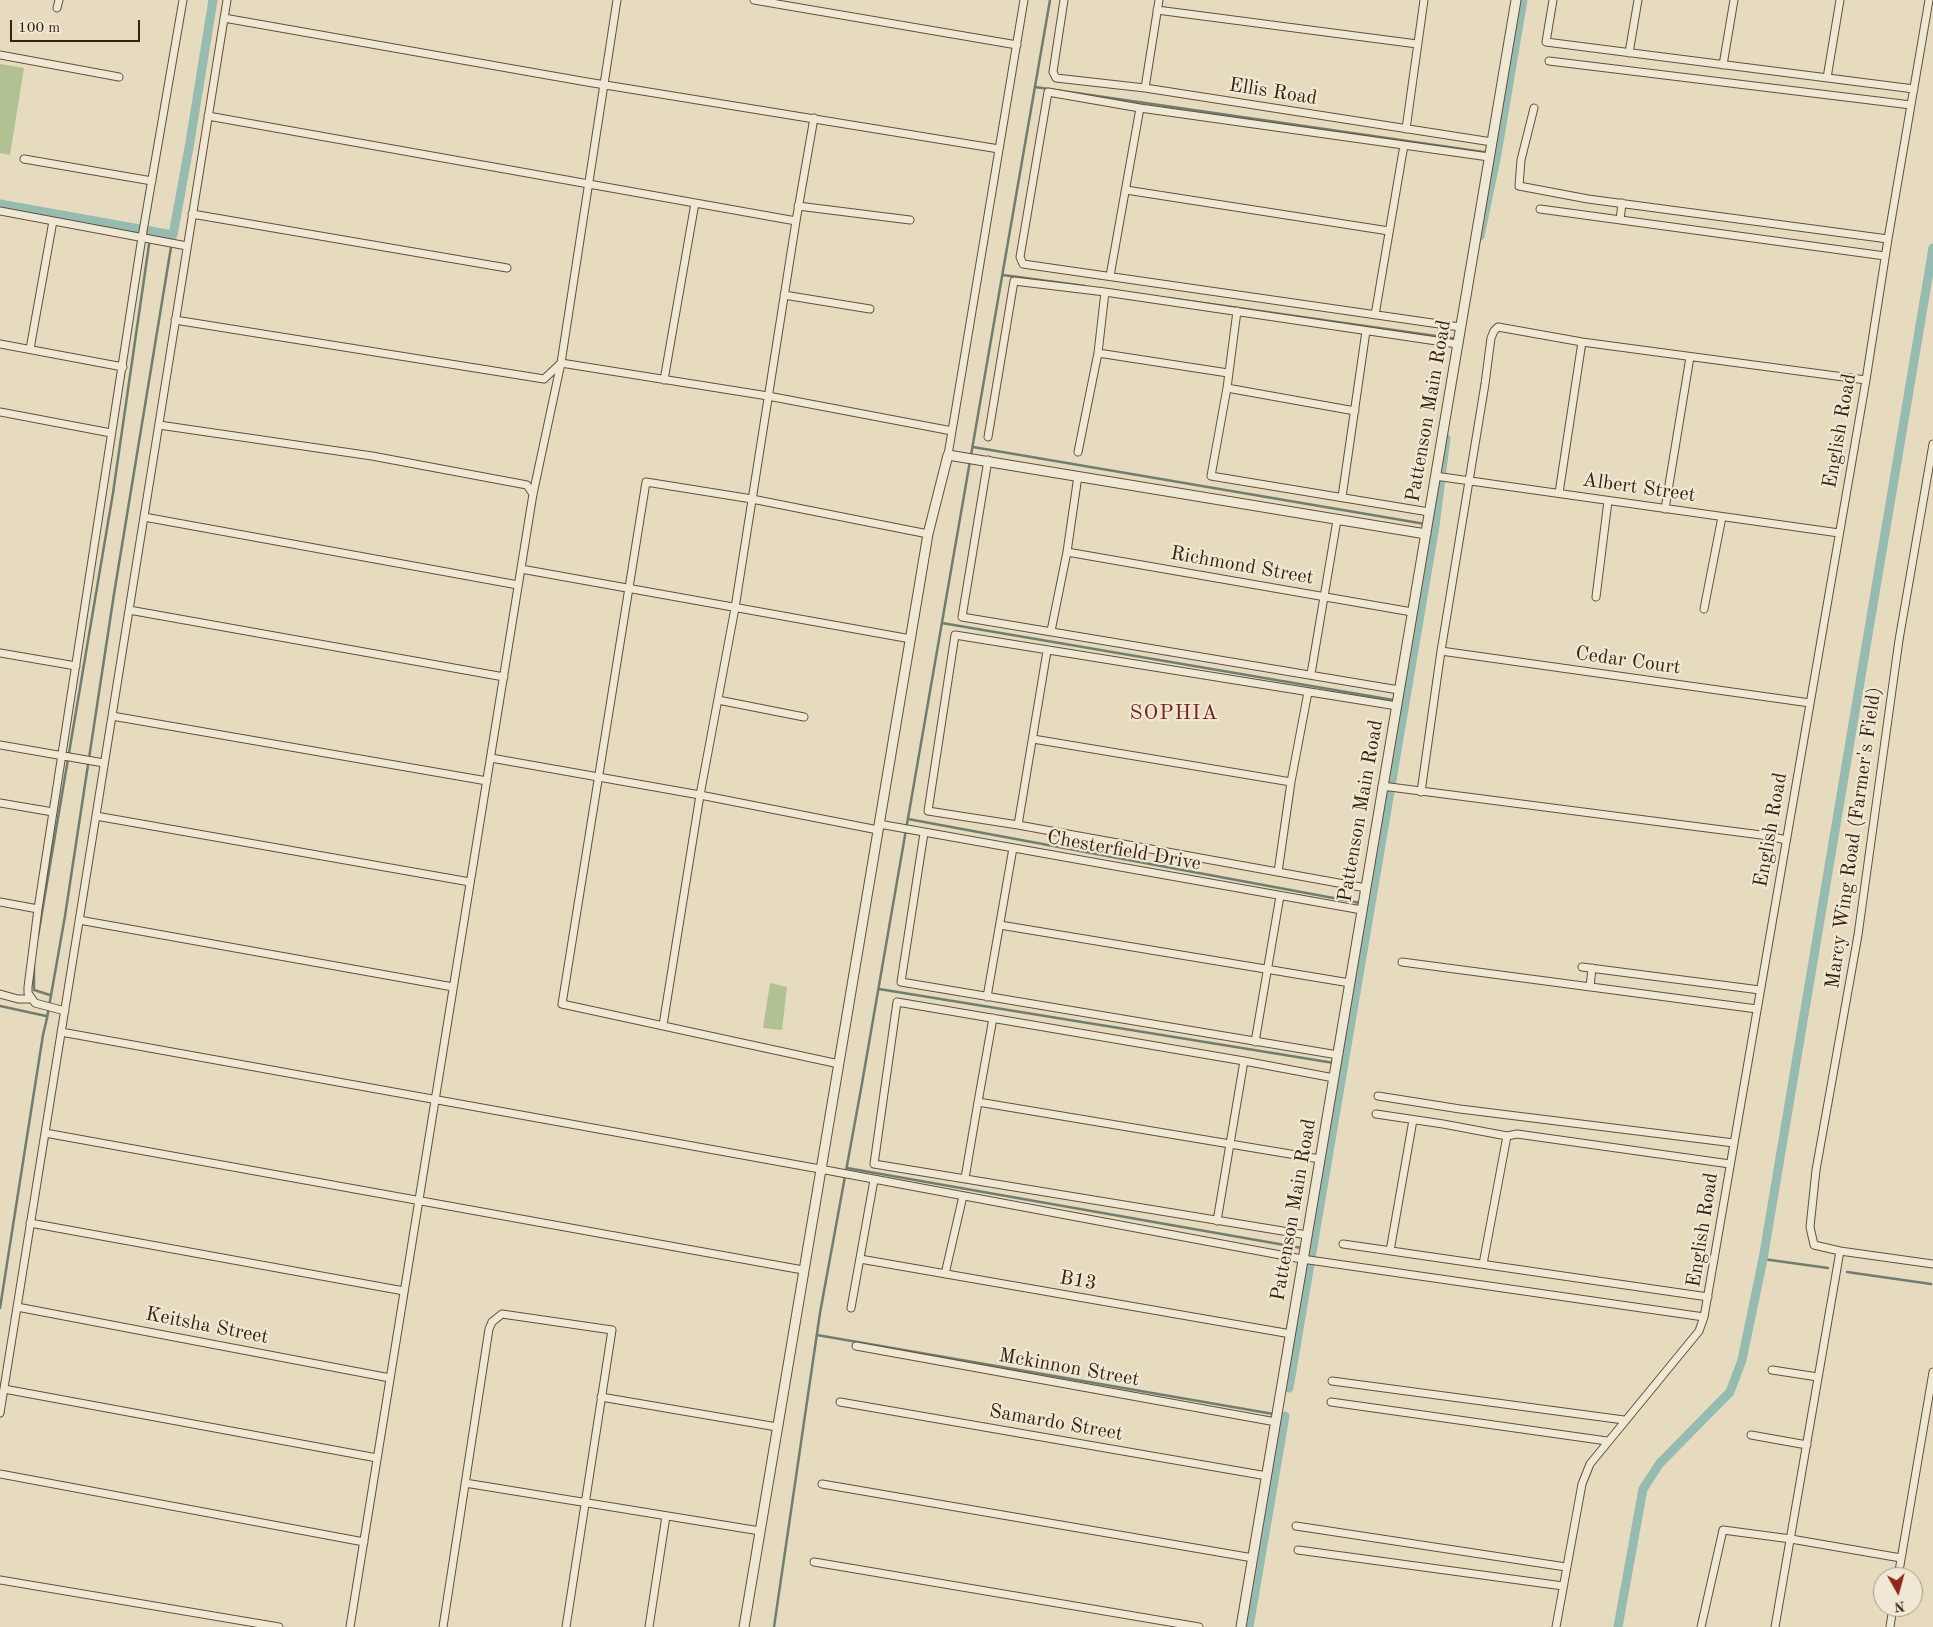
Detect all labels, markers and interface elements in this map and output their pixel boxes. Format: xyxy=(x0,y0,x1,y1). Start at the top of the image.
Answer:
scale bar xyxy=(12,10,142,42)
text: 100 m xyxy=(18,21,60,36)
street label: Ellis Road xyxy=(1227,73,1319,111)
street label: Pattenson Main Road xyxy=(1401,318,1457,504)
street label: English Road xyxy=(1818,372,1862,490)
street label: Albert Street xyxy=(1581,468,1697,508)
street label: Richmond Street xyxy=(1169,542,1315,590)
street label: Cedar Court xyxy=(1574,642,1682,680)
street label: Marcy Wing Road (Farmer's Field) xyxy=(1821,686,1887,990)
district label: SOPHIA xyxy=(1129,700,1219,726)
street label: Pattenson Main Road xyxy=(1333,718,1389,904)
street label: English Road xyxy=(1749,771,1793,889)
street label: Chesterfield Drive xyxy=(1045,826,1203,876)
street label: Pattenson Main Road xyxy=(1266,1117,1322,1303)
street label: English Road xyxy=(1682,1171,1724,1289)
street label: B13 xyxy=(1058,1266,1098,1296)
street label: Keitsha Street xyxy=(143,1302,271,1350)
street label: Mckinnon Street xyxy=(997,1344,1141,1392)
street label: Samardo Street xyxy=(987,1399,1125,1447)
north arrow xyxy=(1873,1567,1923,1617)
text: N xyxy=(1894,1598,1906,1613)

